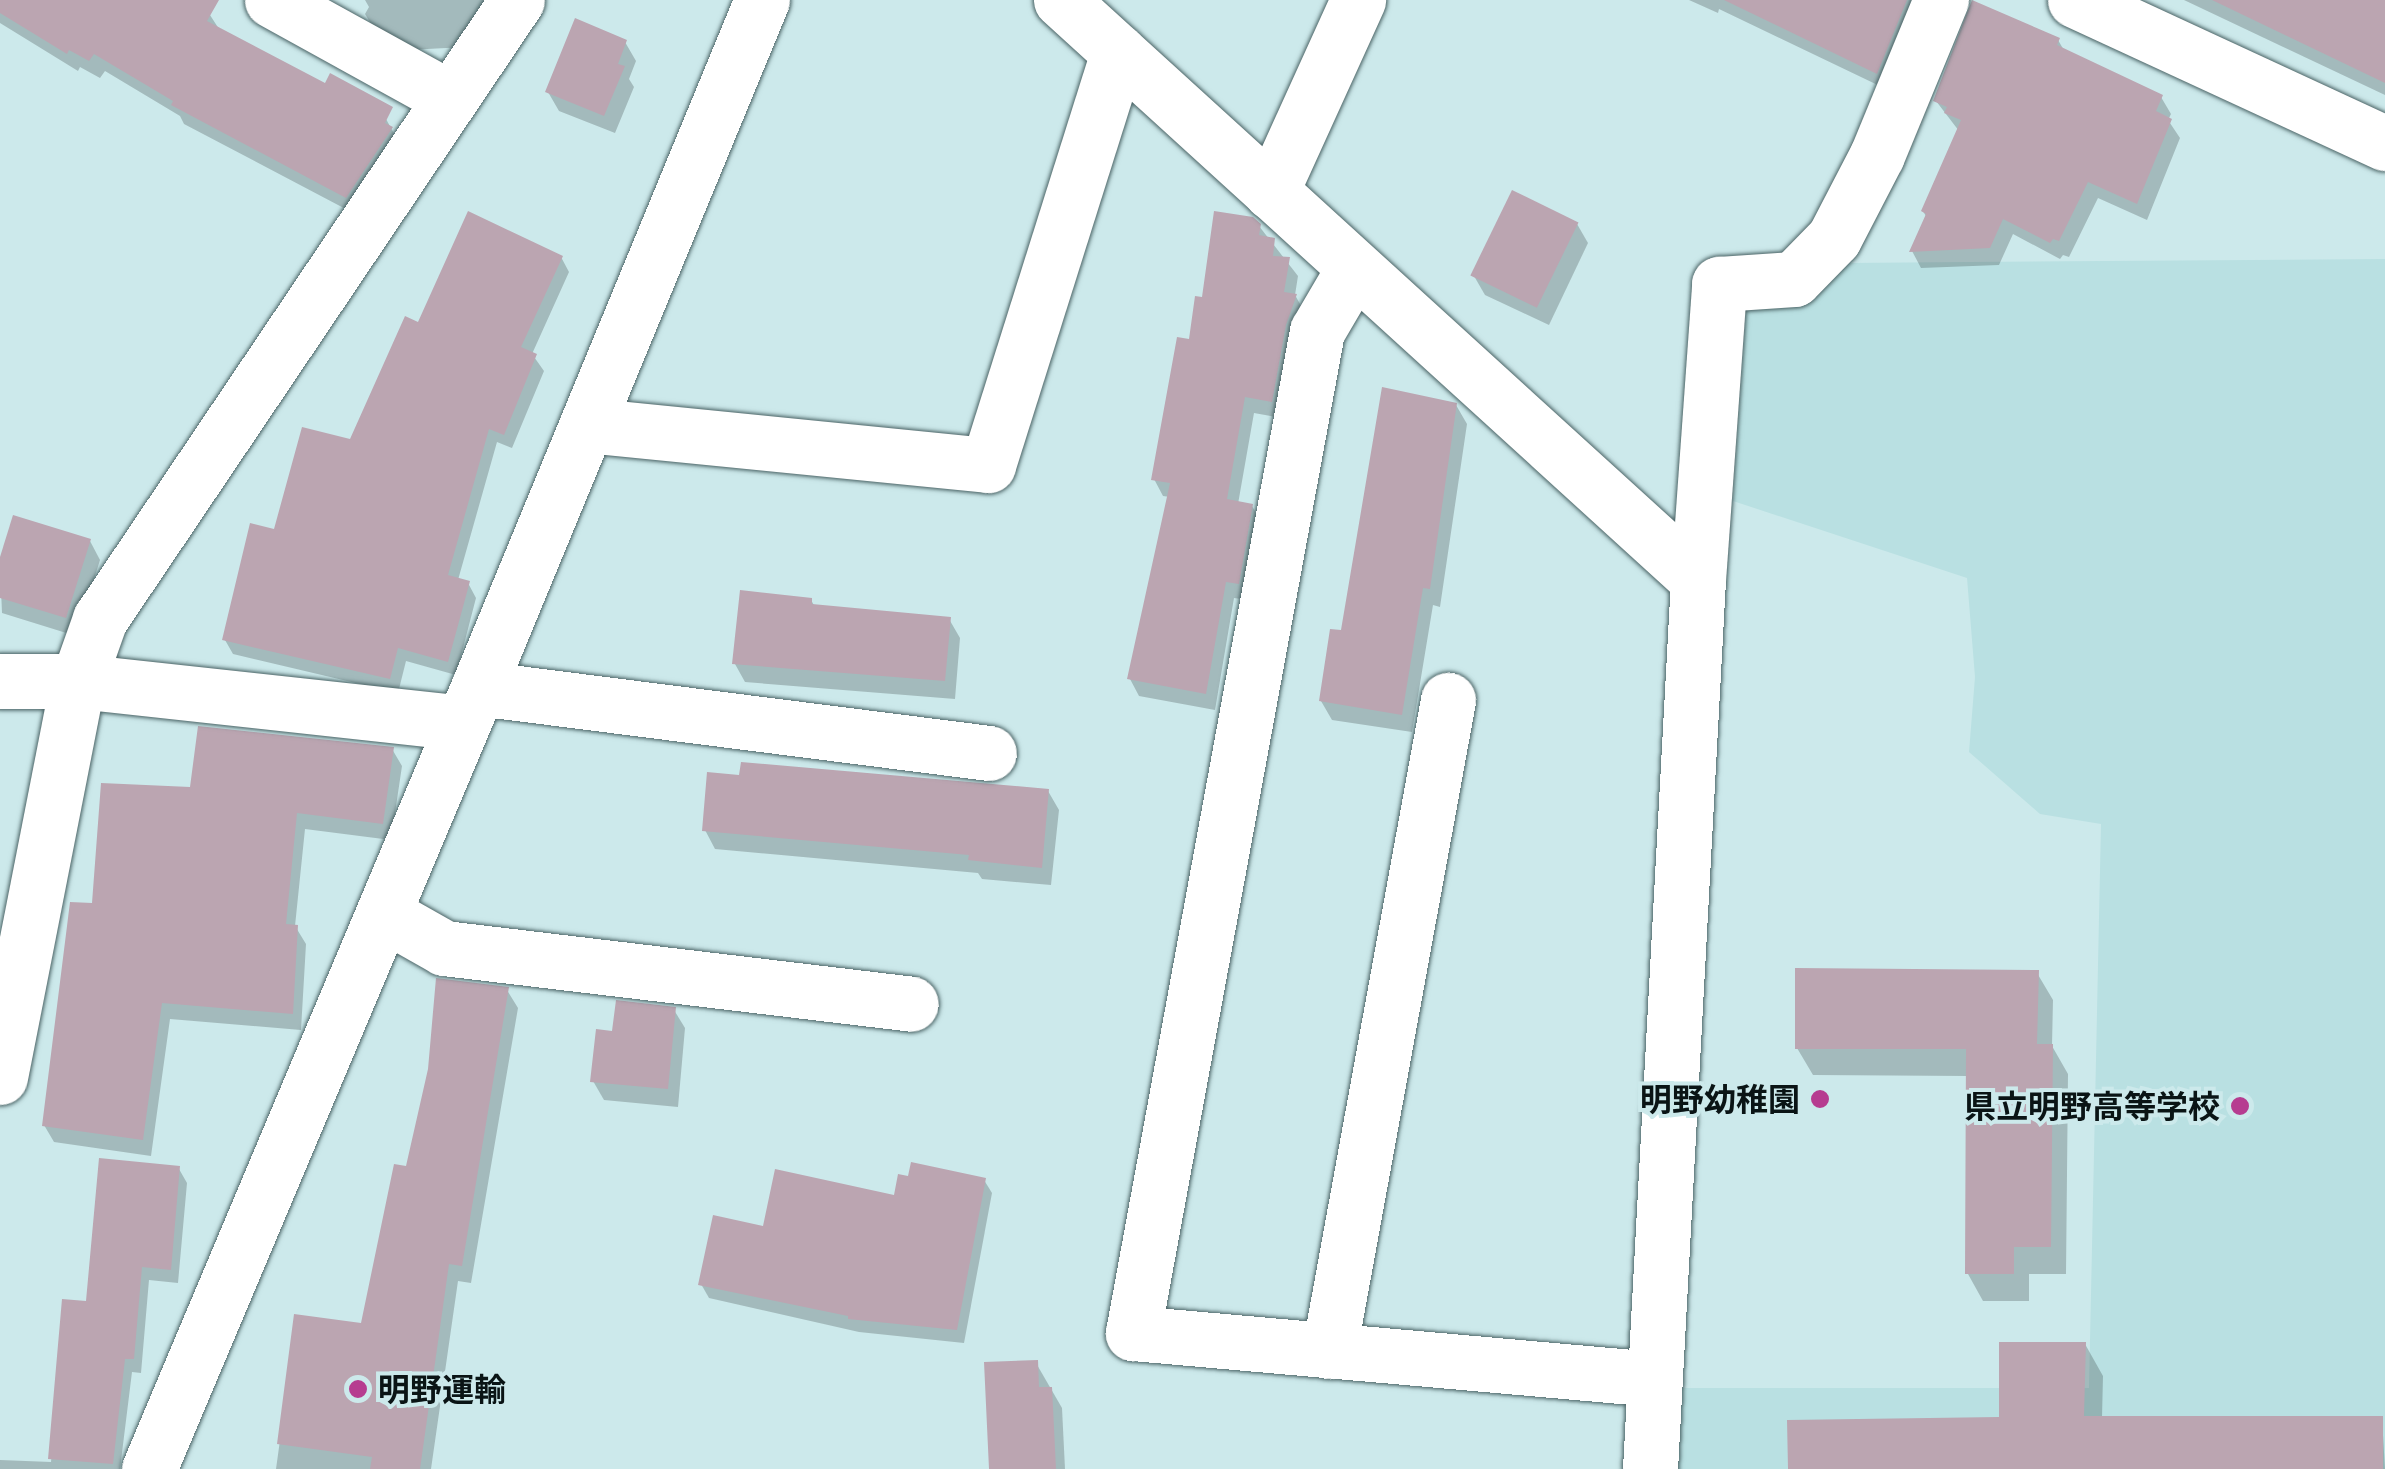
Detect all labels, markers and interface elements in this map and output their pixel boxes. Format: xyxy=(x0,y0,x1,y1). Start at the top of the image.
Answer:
place label: 明野幼稚園 xyxy=(1640,1080,1800,1118)
place label: 県立明野高等学校 xyxy=(1964,1087,2220,1125)
marker: 明野幼稚園 xyxy=(1809,1088,1831,1110)
marker: 県立明野高等学校 xyxy=(2229,1095,2251,1117)
place label: 明野運輸 xyxy=(378,1370,506,1408)
marker: 明野運輸 xyxy=(347,1378,369,1400)

